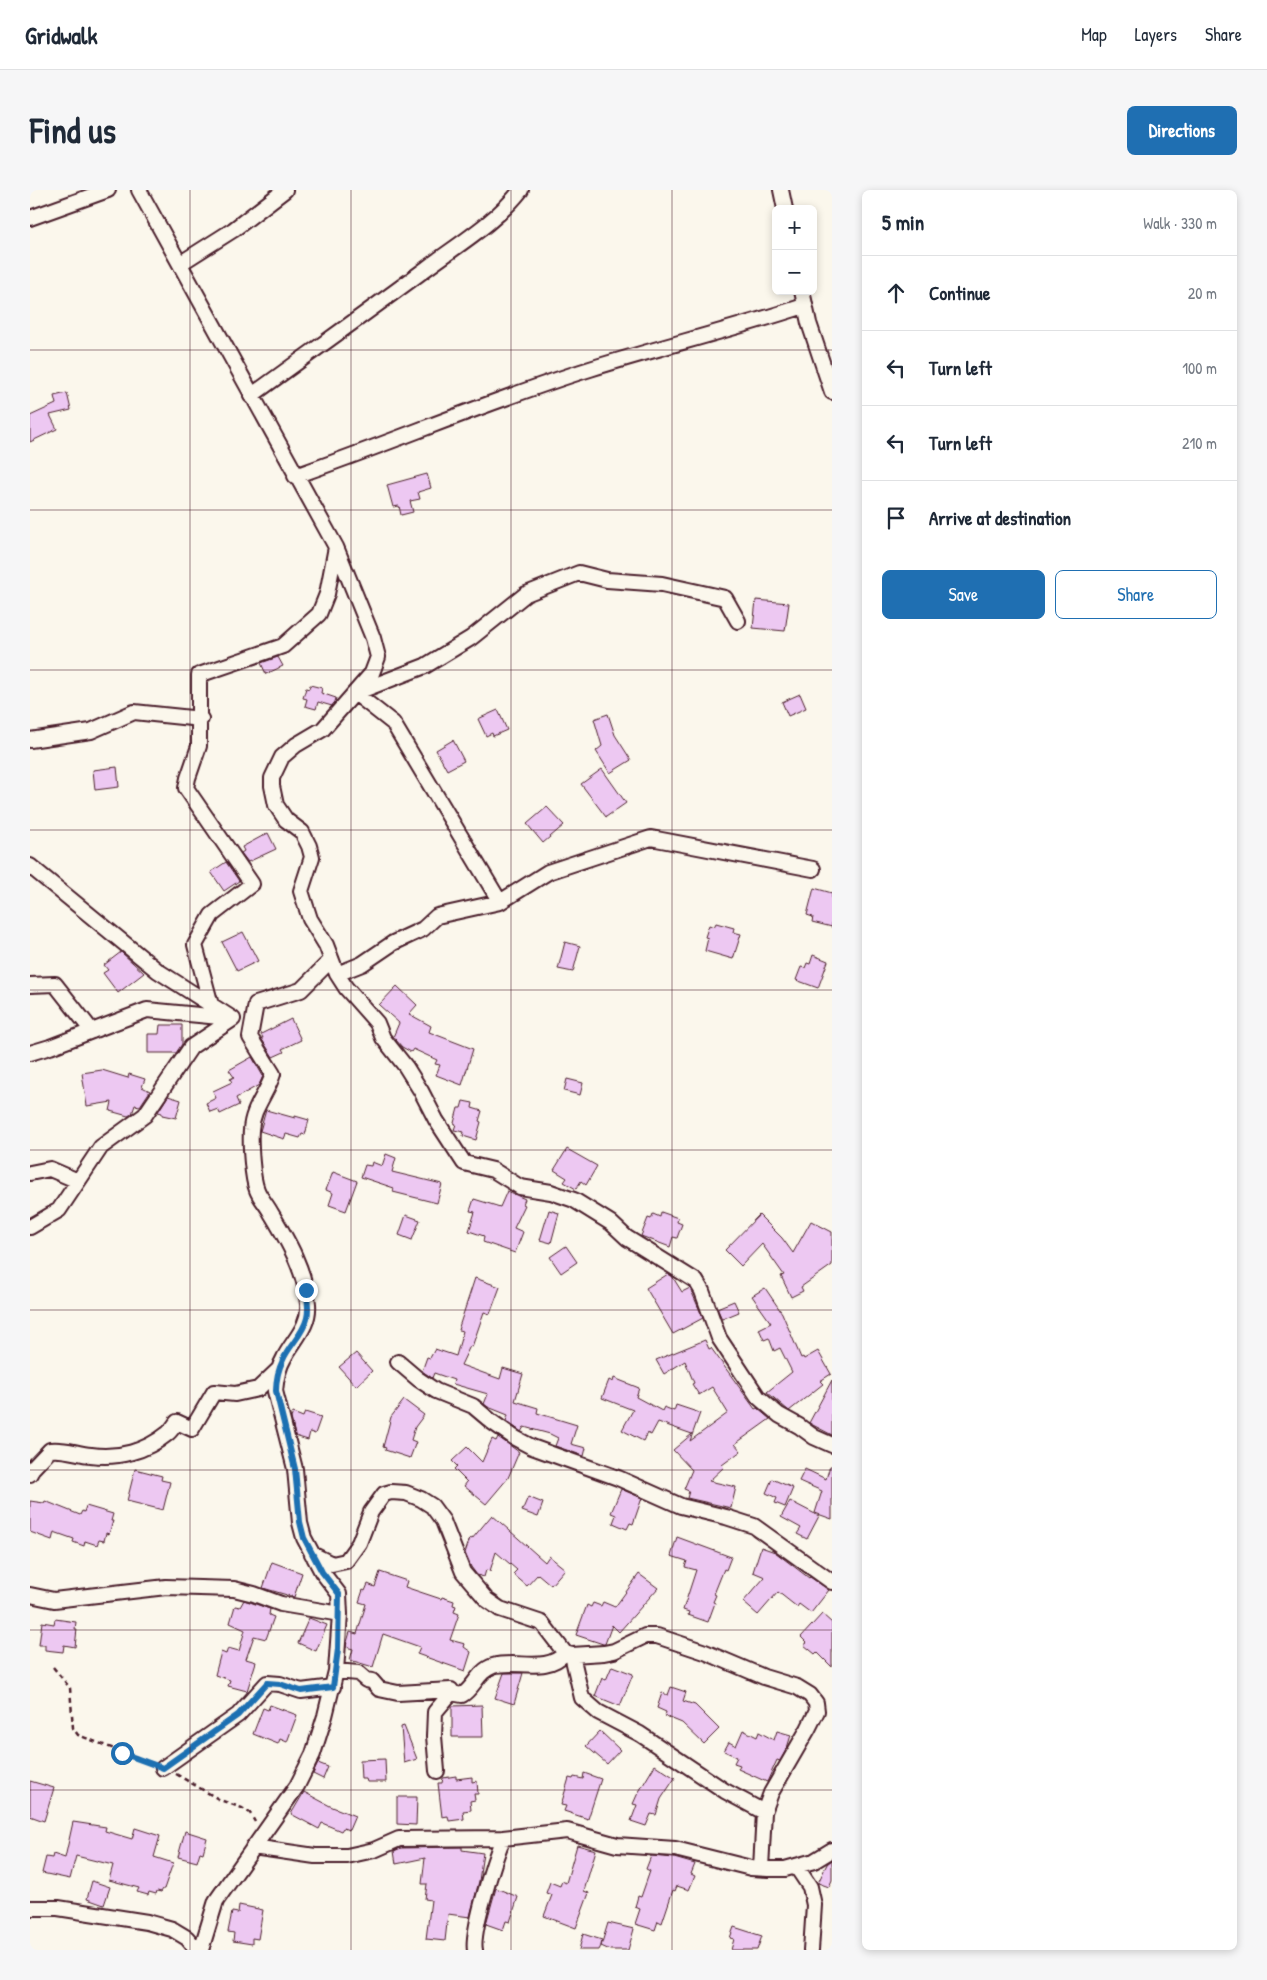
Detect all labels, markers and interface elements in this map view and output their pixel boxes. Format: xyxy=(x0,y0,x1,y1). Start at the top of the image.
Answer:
text: Gridwalk xyxy=(25,19,97,51)
text: Map xyxy=(1081,22,1107,47)
text: Layers xyxy=(1135,22,1177,47)
text: Share xyxy=(1205,22,1242,47)
button: Directions xyxy=(1127,106,1237,155)
text: Find us xyxy=(30,107,116,154)
map controls xyxy=(772,205,817,295)
button: + xyxy=(772,205,817,250)
text: 5 min xyxy=(882,208,924,237)
text: Walk · 330 m xyxy=(1143,212,1217,234)
button: − xyxy=(772,250,817,295)
icon: ahead xyxy=(882,279,910,307)
text: Continue xyxy=(929,280,990,306)
text: 20 m xyxy=(1188,282,1217,304)
icon: left xyxy=(882,354,910,382)
text: Turn left xyxy=(929,355,992,381)
text: 100 m xyxy=(1182,357,1217,379)
icon: left xyxy=(882,429,910,457)
text: Turn left xyxy=(929,430,992,456)
text: 210 m xyxy=(1182,432,1217,454)
icon: arrive xyxy=(882,504,910,532)
text: Arrive at destination xyxy=(929,505,1071,531)
button: Save xyxy=(882,570,1045,619)
button: Share xyxy=(1055,570,1217,619)
route end xyxy=(295,1279,318,1302)
route start xyxy=(111,1742,134,1765)

